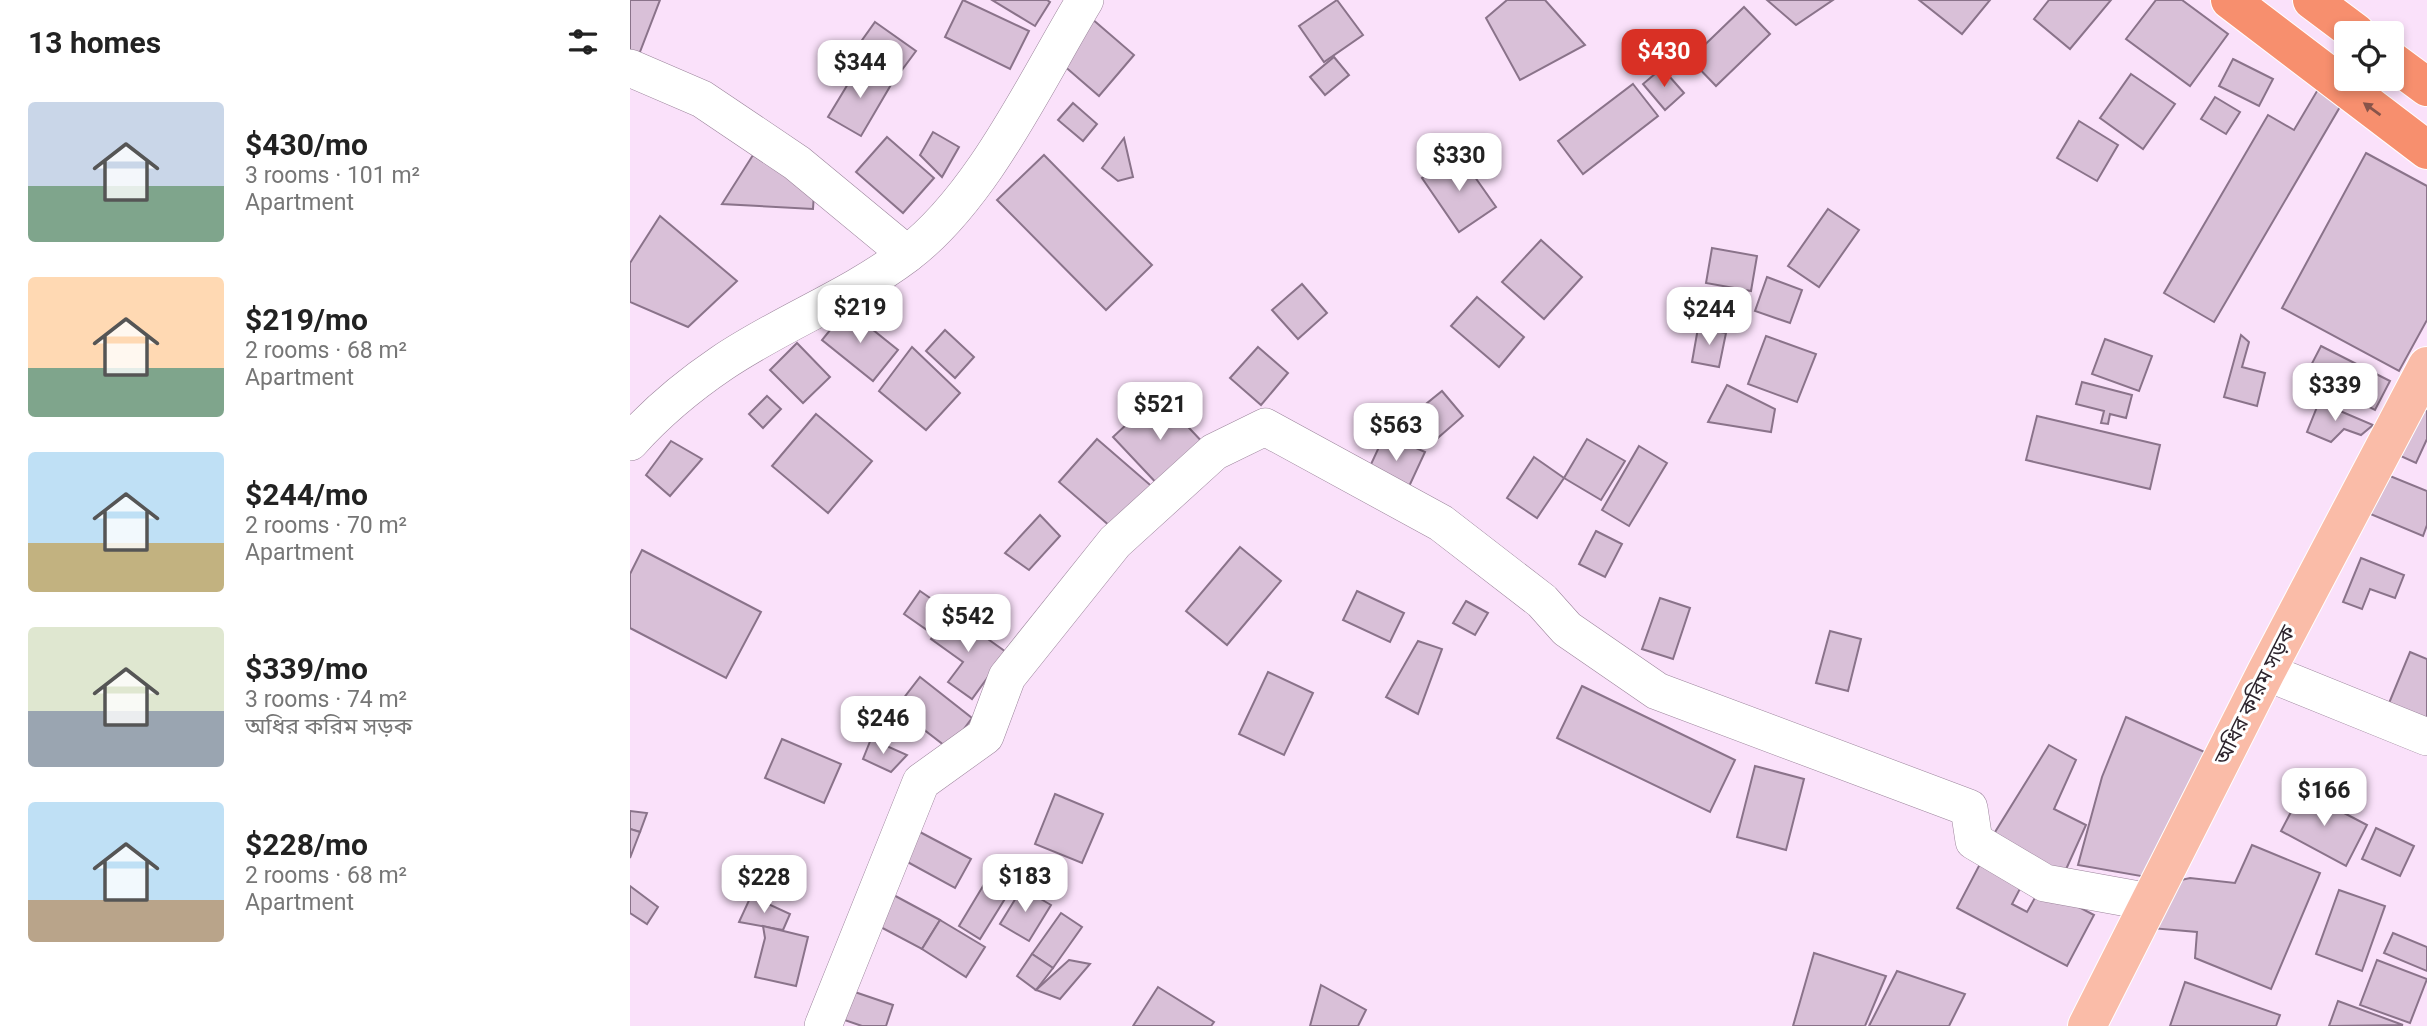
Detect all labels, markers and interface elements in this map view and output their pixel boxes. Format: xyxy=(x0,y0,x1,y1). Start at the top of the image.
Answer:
map controls xyxy=(2334,21,2404,91)
button: locate xyxy=(2334,21,2404,91)
icon: filters xyxy=(564,23,602,61)
text: 13 homes xyxy=(28,25,161,60)
pin: $430 xyxy=(1623,29,1705,89)
text: $430 xyxy=(1638,38,1690,65)
pin: $344 xyxy=(819,41,901,100)
text: $344 xyxy=(834,49,886,76)
one-way arrow xyxy=(2363,103,2381,117)
text: $430/mo xyxy=(245,127,368,162)
icon: home xyxy=(84,130,168,214)
pin: $330 xyxy=(1418,134,1500,193)
text: $330 xyxy=(1433,142,1485,169)
text: 3 rooms · 101 m² xyxy=(245,162,420,189)
text: Apartment xyxy=(245,189,354,216)
pin: $219 xyxy=(819,286,901,345)
pin: $244 xyxy=(1668,288,1750,347)
text: $219 xyxy=(834,294,886,321)
text: $244 xyxy=(1683,296,1735,323)
text: $219/mo xyxy=(245,302,368,337)
icon: home xyxy=(84,305,168,389)
text: 2 rooms · 68 m² xyxy=(245,337,407,364)
text: Apartment xyxy=(245,364,354,391)
pin: $339 xyxy=(2294,364,2376,423)
text: $339 xyxy=(2309,372,2361,399)
pin: $521 xyxy=(1119,382,1201,442)
text: $521 xyxy=(1134,391,1186,418)
pin: $563 xyxy=(1355,404,1437,463)
text: $563 xyxy=(1370,412,1422,439)
text: $244/mo xyxy=(245,477,368,512)
icon: home xyxy=(84,480,168,564)
text: 2 rooms · 70 m² xyxy=(245,512,407,539)
text: Apartment xyxy=(245,539,354,566)
pin: $542 xyxy=(927,594,1009,654)
text: $542 xyxy=(942,603,994,630)
street label: অধির করিম সড়ক xyxy=(2209,621,2301,769)
text: $339/mo xyxy=(245,651,368,686)
icon: home xyxy=(84,655,168,739)
text: 3 rooms · 74 m² xyxy=(245,686,407,713)
pin: $246 xyxy=(842,696,924,756)
text: $246 xyxy=(857,705,909,732)
text: অধির করিম সড়ক xyxy=(245,713,412,740)
pin: $166 xyxy=(2283,768,2365,828)
text: $166 xyxy=(2298,777,2350,804)
text: $228/mo xyxy=(245,827,368,862)
icon: home xyxy=(84,830,168,914)
pin: $183 xyxy=(984,855,1066,914)
pin: $228 xyxy=(723,856,805,915)
text: 2 rooms · 68 m² xyxy=(245,862,407,889)
text: $183 xyxy=(999,863,1051,890)
text: $228 xyxy=(738,864,790,891)
text: Apartment xyxy=(245,889,354,916)

